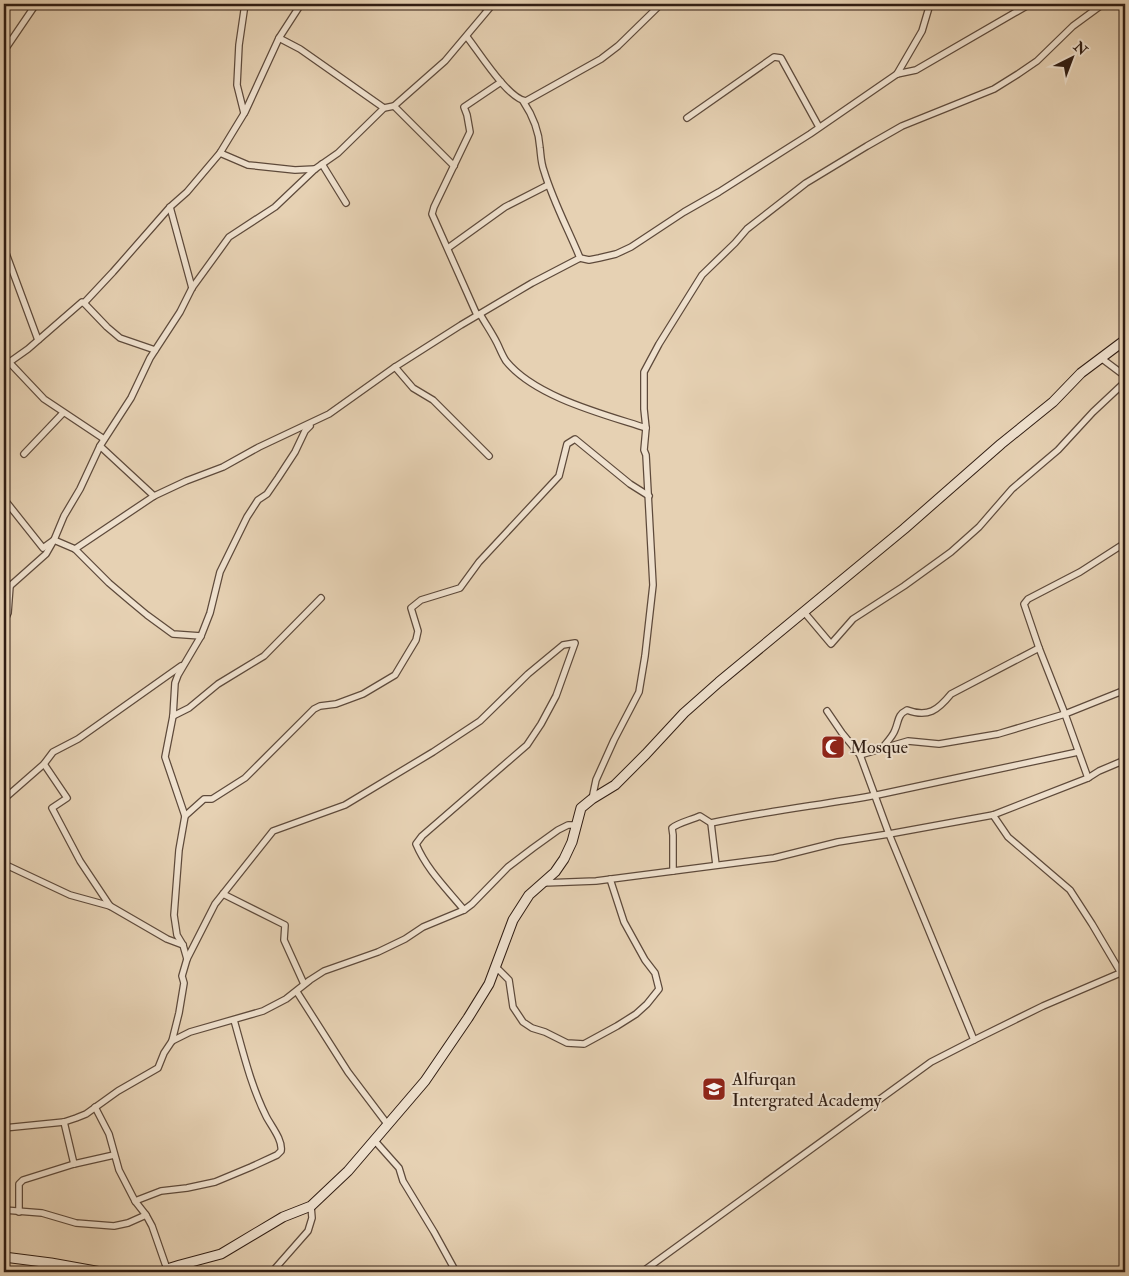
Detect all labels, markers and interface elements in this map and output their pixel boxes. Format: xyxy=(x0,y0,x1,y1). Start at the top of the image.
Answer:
north arrow xyxy=(1046,32,1096,82)
text: N xyxy=(1069,38,1091,60)
mosque icon: Mosque xyxy=(820,734,846,760)
place label: Mosque xyxy=(850,736,909,759)
place label: Alfurqan Intergrated Academy xyxy=(731,1068,883,1112)
school or university icon: Alfurqan Intergrated Academy xyxy=(701,1076,727,1102)

